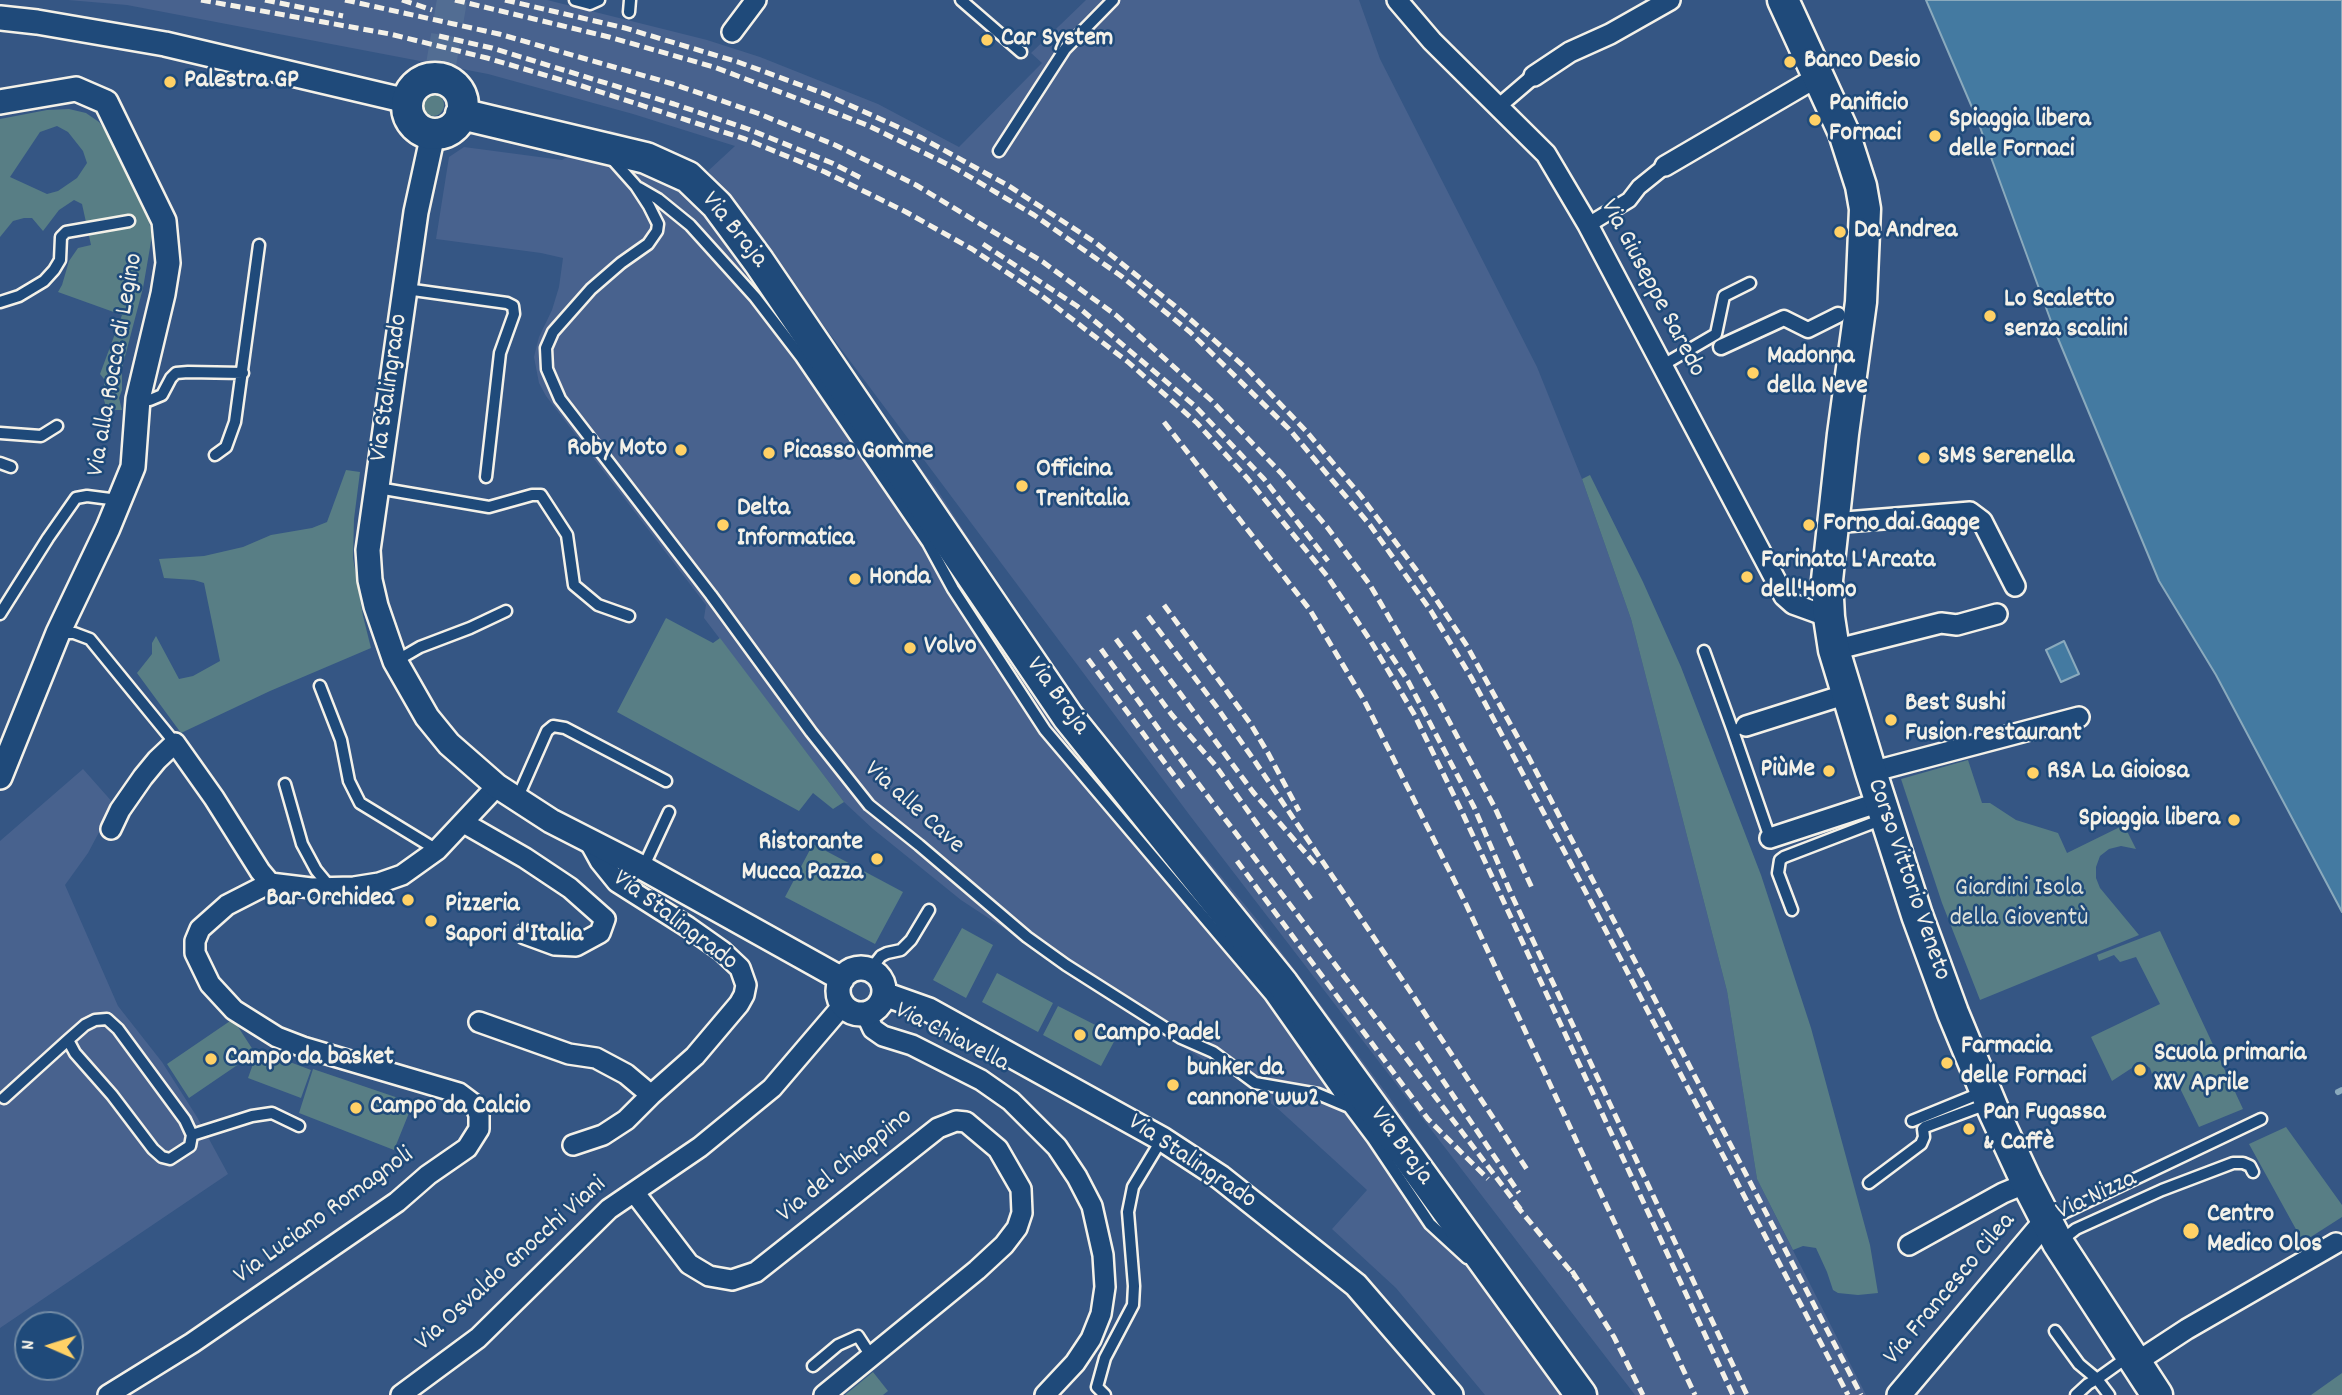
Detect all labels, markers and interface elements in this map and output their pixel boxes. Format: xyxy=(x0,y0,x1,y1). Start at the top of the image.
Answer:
place label: Car System xyxy=(1001,24,1113,56)
marker: Car System xyxy=(979,32,995,48)
place label: Banco Desio xyxy=(1804,46,1921,78)
marker: Banco Desio xyxy=(1782,54,1798,70)
place label: Palestra GP xyxy=(184,66,299,98)
marker: Palestra GP xyxy=(162,74,178,90)
place label: Panificio Fornaci xyxy=(1829,89,1909,150)
place label: Spiaggia libera delle Fornaci xyxy=(1949,105,2091,166)
marker: Panificio Fornaci xyxy=(1807,112,1823,128)
marker: Spiaggia libera delle Fornaci xyxy=(1927,128,1943,144)
street label: Via Braja xyxy=(693,187,773,275)
street label: Via Giuseppe Saredo xyxy=(1591,195,1711,383)
place label: Da Andrea xyxy=(1854,216,1957,248)
marker: Da Andrea xyxy=(1832,224,1848,240)
street label: Via alla Rocca di Legino xyxy=(82,251,152,479)
place label: Lo Scaletto senza scalini xyxy=(2004,285,2128,346)
marker: Lo Scaletto senza scalini xyxy=(1982,308,1998,324)
street label: Via Stalingrado xyxy=(365,312,417,464)
place label: Madonna della Neve xyxy=(1767,342,1868,404)
marker: Madonna della Neve xyxy=(1745,365,1761,381)
place label: Roby Moto xyxy=(567,434,667,466)
place label: Picasso Gomme xyxy=(783,437,933,469)
marker: Roby Moto xyxy=(673,442,689,458)
place label: SMS Serenella xyxy=(1938,442,2074,474)
marker: Picasso Gomme xyxy=(761,445,777,461)
marker: SMS Serenella xyxy=(1916,450,1932,466)
place label: Officina Trenitalia xyxy=(1036,455,1129,516)
marker: Officina Trenitalia xyxy=(1014,478,1030,494)
place label: Delta Informatica xyxy=(737,494,854,556)
place label: Forno dai Gagge xyxy=(1823,509,1980,541)
marker: Delta Informatica xyxy=(715,517,731,533)
marker: Forno dai Gagge xyxy=(1801,517,1817,533)
place label: Farinata L'Arcata dell'Homo xyxy=(1761,546,1935,608)
place label: Honda xyxy=(869,563,930,595)
marker: Farinata L'Arcata dell'Homo xyxy=(1739,569,1755,585)
marker: Honda xyxy=(847,571,863,587)
place label: Volvo xyxy=(924,632,977,664)
marker: Volvo xyxy=(902,640,918,656)
street label: Via Braja xyxy=(1017,652,1095,742)
place label: Best Sushi Fusion restaurant xyxy=(1905,689,2082,750)
marker: Best Sushi Fusion restaurant xyxy=(1883,712,1899,728)
place label: PiùMe xyxy=(1761,755,1815,787)
street label: Via alle Cave xyxy=(856,756,970,862)
place label: RSA La Gioiosa xyxy=(2047,757,2189,789)
marker: PiùMe xyxy=(1821,763,1837,779)
marker: RSA La Gioiosa xyxy=(2025,765,2041,781)
street label: Corso Vittorio Veneto xyxy=(1858,775,1956,985)
place label: Spiaggia libera xyxy=(2078,804,2220,836)
marker: Spiaggia libera xyxy=(2226,812,2242,828)
place label: Ristorante Mucca Pazza xyxy=(742,828,863,890)
marker: Ristorante Mucca Pazza xyxy=(869,851,885,867)
street label: Via Stalingrado xyxy=(605,865,743,979)
park label: Giardini Isola della Gioventù xyxy=(1950,874,2088,936)
place label: Bar Orchidea xyxy=(266,884,394,916)
place label: Pizzeria Sapori d'Italia xyxy=(445,890,583,951)
marker: Bar Orchidea xyxy=(400,892,416,908)
marker: Pizzeria Sapori d'Italia xyxy=(423,913,439,929)
street label: Via Chiavella xyxy=(889,997,1013,1081)
place label: Campo Padel xyxy=(1094,1019,1220,1051)
marker: Campo Padel xyxy=(1072,1027,1088,1043)
place label: Farmacia delle Fornaci xyxy=(1961,1032,2087,1094)
place label: Scuola primaria XXV Aprile xyxy=(2154,1039,2306,1100)
place label: Campo da basket xyxy=(225,1043,394,1075)
marker: Campo da basket xyxy=(203,1051,219,1067)
place label: bunker da cannone ww2 xyxy=(1187,1054,1319,1116)
marker: Farmacia delle Fornaci xyxy=(1939,1055,1955,1071)
marker: Scuola primaria XXV Aprile xyxy=(2132,1062,2148,1078)
marker: bunker da cannone ww2 xyxy=(1165,1077,1181,1093)
place label: Campo da Calcio xyxy=(370,1092,531,1124)
place label: Pan Fugassa & Caffè xyxy=(1983,1098,2105,1160)
marker: Campo da Calcio xyxy=(348,1100,364,1116)
street label: Via Braja xyxy=(1361,1102,1439,1192)
street label: Via del Chiappino xyxy=(772,1103,920,1231)
street label: Via Stalingrado xyxy=(1121,1109,1261,1217)
marker: Pan Fugassa & Caffè xyxy=(1961,1121,1977,1137)
street label: Via Luciano Romagnoli xyxy=(229,1141,421,1293)
street label: Via Nizza xyxy=(2052,1165,2142,1229)
street label: Via Osvaldo Gnocchi Viani xyxy=(410,1171,614,1359)
place label: Centro Medico Olos xyxy=(2207,1200,2322,1262)
street label: Via Francesco Cilea xyxy=(1878,1208,2024,1372)
marker: Centro Medico Olos xyxy=(2181,1221,2201,1241)
north arrow xyxy=(14,1311,84,1381)
text: N xyxy=(16,1340,43,1350)

